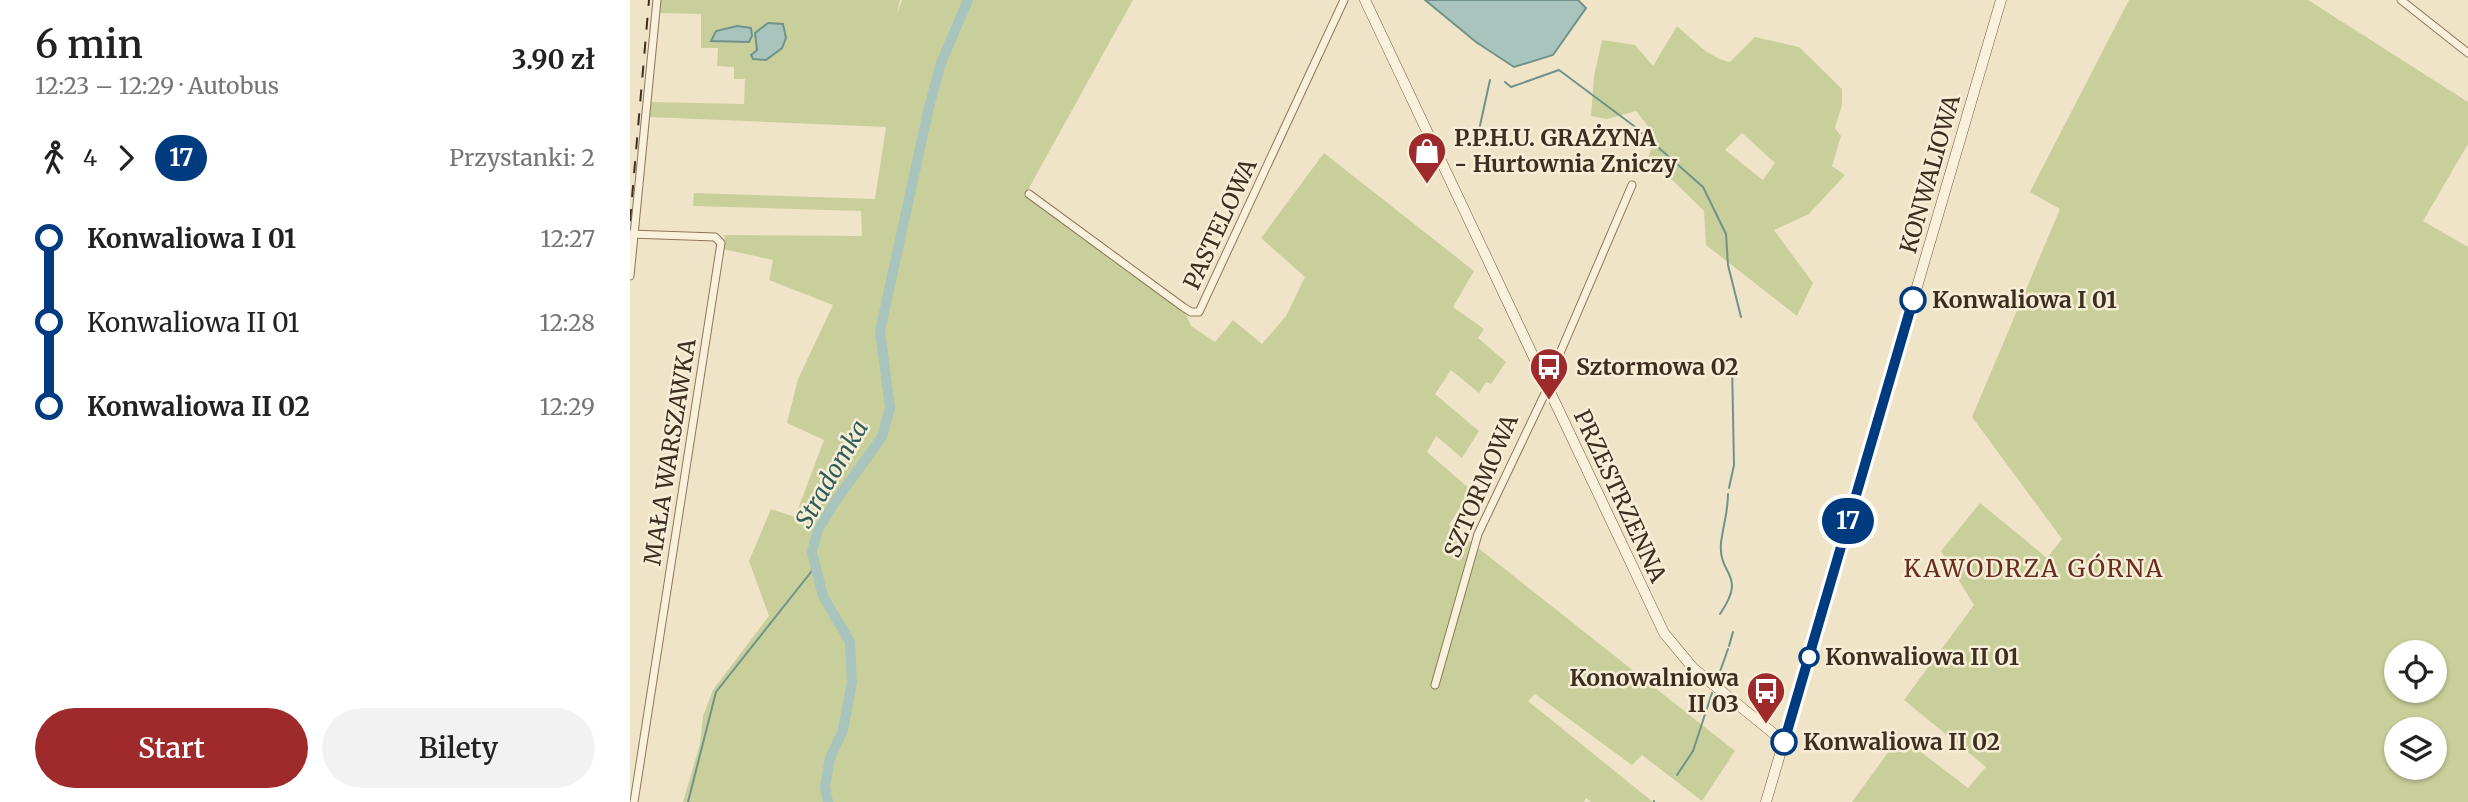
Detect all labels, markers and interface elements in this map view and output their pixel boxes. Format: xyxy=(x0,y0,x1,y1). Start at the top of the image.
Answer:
text: 6 min xyxy=(35,21,143,68)
text: 3.90 zł xyxy=(512,43,595,76)
text: 12:23 – 12:29 · Autobus xyxy=(35,71,279,100)
street label: KONWALIOWA xyxy=(1893,91,1966,256)
place label: P.P.H.U. GRAŻYNA - Hurtownia Zniczy xyxy=(1454,123,1677,178)
shop icon: P.P.H.U. GRAŻYNA - Hurtownia Zniczy xyxy=(1406,130,1448,185)
icon: walk xyxy=(35,139,73,177)
icon: forward xyxy=(107,139,145,177)
text: 17 xyxy=(169,142,193,173)
text: 4 xyxy=(83,143,97,172)
text: Przystanki: 2 xyxy=(449,143,595,172)
street label: PASTELOWA xyxy=(1177,153,1263,294)
text: Konwaliowa I 01 xyxy=(87,222,296,255)
text: 12:27 xyxy=(540,224,595,253)
place label: Konwaliowa I 01 xyxy=(1932,285,2117,314)
marker: Konwaliowa I 01 xyxy=(1900,287,1926,313)
text: Konwaliowa II 01 xyxy=(87,306,300,339)
text: 12:28 xyxy=(539,308,595,337)
street label: MAŁA WARSZAWKA xyxy=(637,336,702,567)
bus stop icon: Sztormowa 02 xyxy=(1528,346,1570,401)
place label: Sztormowa 02 xyxy=(1576,352,1739,381)
text: Konwaliowa II 02 xyxy=(87,390,310,423)
text: 12:29 xyxy=(539,392,595,421)
street label: PRZESTRZENNA xyxy=(1568,405,1673,587)
street label: SZTORMOWA xyxy=(1437,409,1524,562)
water label: Stradomka xyxy=(788,414,875,533)
line badge: 17 xyxy=(1816,498,1880,544)
text: 17 xyxy=(1836,505,1860,536)
district label: KAWODRZA GÓRNA xyxy=(1903,553,2165,584)
map controls xyxy=(2384,640,2447,780)
button: locate xyxy=(2384,640,2447,703)
place label: Konwaliowa II 01 xyxy=(1825,642,2019,671)
marker: Konwaliowa II 01 xyxy=(1799,647,1819,667)
place label: Konowalniowa II 03 xyxy=(1570,663,1739,718)
bus stop icon: Konowalniowa II 03 xyxy=(1745,670,1787,725)
button: Start xyxy=(35,708,308,788)
button: Bilety xyxy=(322,708,595,788)
button: layers xyxy=(2384,717,2447,780)
place label: Konwaliowa II 02 xyxy=(1803,727,2000,756)
marker: Konwaliowa II 02 xyxy=(1771,729,1797,755)

